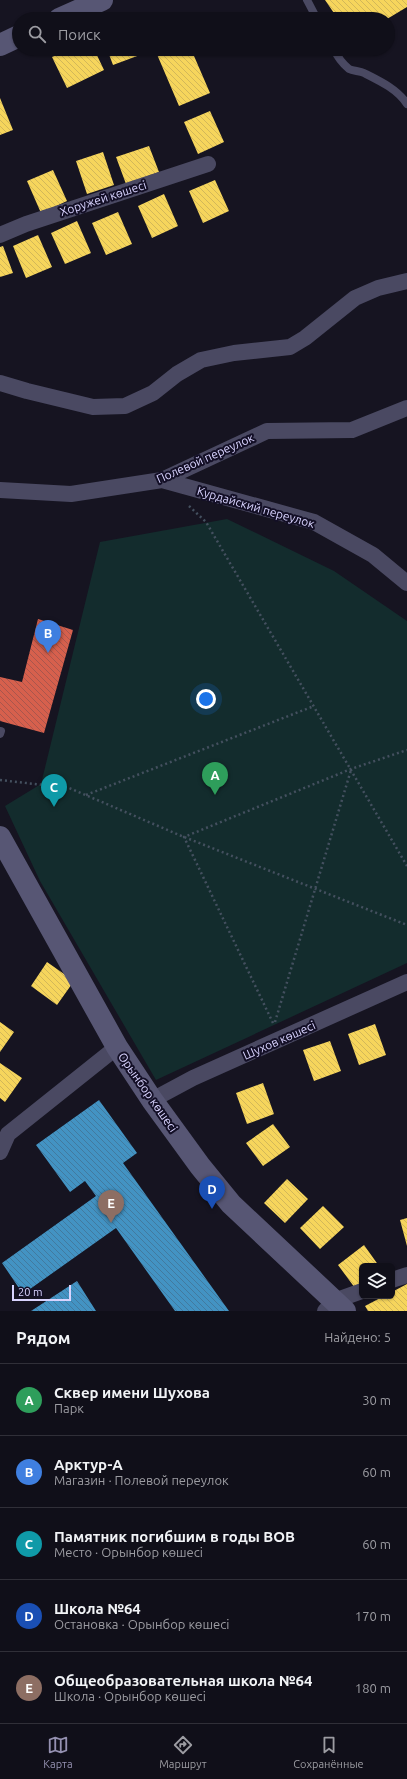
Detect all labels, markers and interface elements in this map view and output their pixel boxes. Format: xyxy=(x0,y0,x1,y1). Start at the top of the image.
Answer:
search box xyxy=(12,12,395,56)
icon: search xyxy=(26,23,48,45)
text: Поиск xyxy=(58,26,101,43)
street label: Хоружей көшесі xyxy=(58,178,148,218)
street label: Полевой переулок xyxy=(154,431,256,485)
street label: Курдайский переулок xyxy=(196,484,316,530)
pin: B xyxy=(35,620,61,653)
your location xyxy=(196,689,216,709)
pin: A xyxy=(202,762,228,795)
pin: C xyxy=(41,774,67,807)
street label: Шухов көшесі xyxy=(241,1018,317,1062)
street label: Орынбор көшесі xyxy=(116,1050,180,1134)
pin: D xyxy=(199,1176,225,1209)
pin: E xyxy=(98,1190,124,1223)
map controls xyxy=(359,1263,395,1299)
button: layers xyxy=(359,1263,395,1299)
scale bar xyxy=(12,1283,71,1302)
text: 20 m xyxy=(18,1286,42,1298)
text: Рядом xyxy=(16,1328,71,1347)
text: Найдено: 5 xyxy=(324,1330,391,1344)
text: Сквер имени Шухова xyxy=(54,1384,210,1401)
text: A xyxy=(24,1393,34,1407)
text: 30 m xyxy=(362,1393,391,1407)
text: Парк xyxy=(54,1401,84,1415)
text: Арктур-А xyxy=(54,1456,123,1473)
text: B xyxy=(25,1465,33,1479)
text: 60 m xyxy=(362,1465,391,1479)
text: Магазин · Полевой переулок xyxy=(54,1473,229,1487)
text: Памятник погибшим в годы ВОВ xyxy=(54,1528,295,1545)
text: C xyxy=(25,1537,33,1551)
text: 60 m xyxy=(362,1537,391,1551)
text: Место · Орынбор көшесі xyxy=(54,1545,203,1559)
text: Школа №64 xyxy=(54,1600,141,1617)
text: D xyxy=(24,1609,34,1623)
text: 170 m xyxy=(355,1609,391,1623)
text: Остановка · Орынбор көшесі xyxy=(54,1617,229,1631)
text: Общеобразовательная школа №64 xyxy=(54,1672,312,1689)
text: E xyxy=(25,1681,33,1695)
text: 180 m xyxy=(355,1681,391,1695)
text: Школа · Орынбор көшесі xyxy=(54,1689,206,1703)
tab: Карта xyxy=(43,1734,73,1770)
tab: Маршрут xyxy=(159,1734,207,1770)
tab: Сохранённые xyxy=(293,1734,364,1770)

